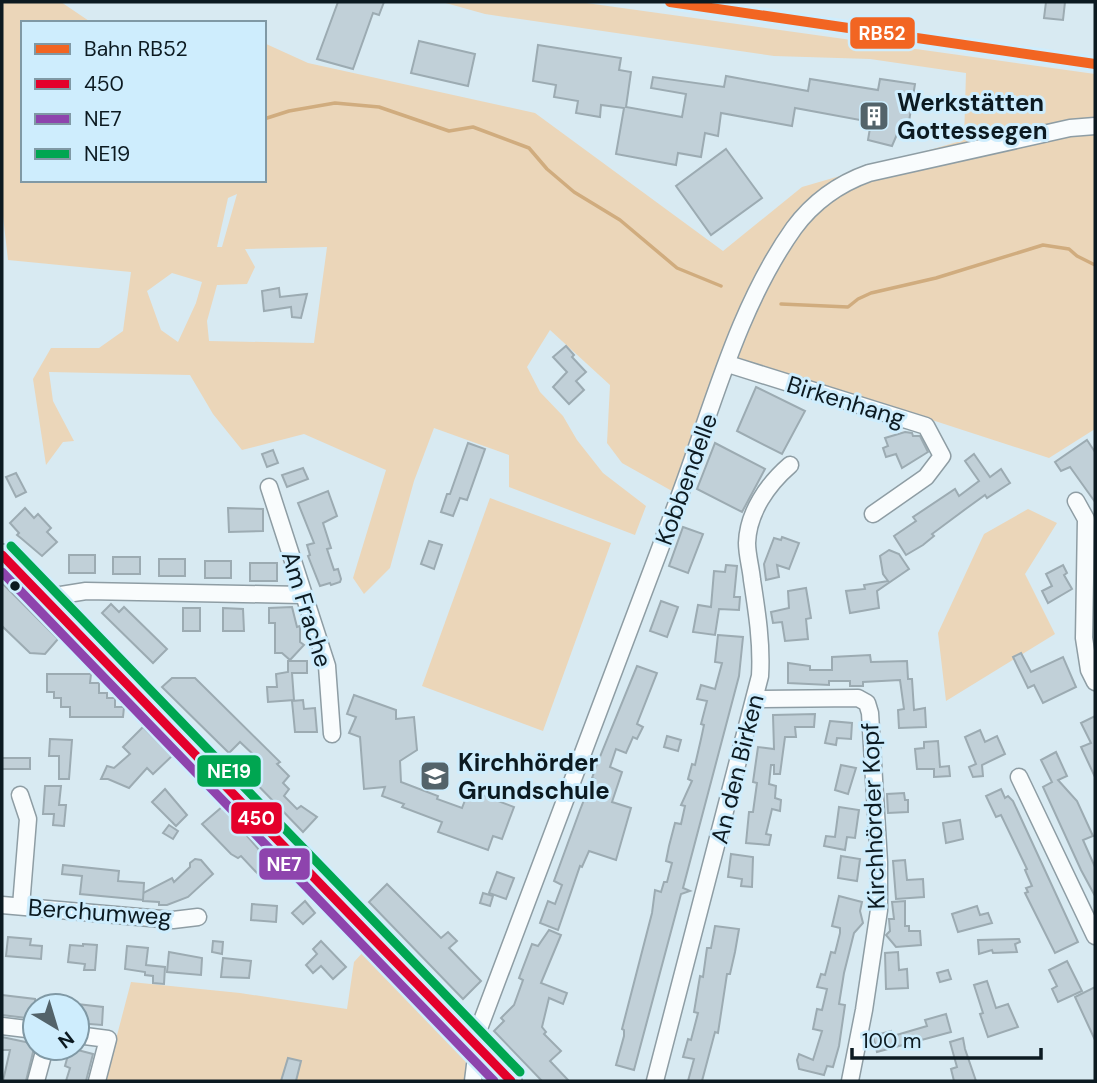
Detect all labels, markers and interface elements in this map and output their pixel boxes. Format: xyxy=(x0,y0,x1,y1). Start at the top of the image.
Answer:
line badge: RB52 xyxy=(849,16,916,50)
legend xyxy=(21,21,266,182)
text: RB52 xyxy=(859,21,905,46)
text: Bahn RB52 xyxy=(84,35,188,63)
text: 450 xyxy=(84,70,124,98)
place label: Werkstätten Gottessegen xyxy=(897,87,1048,146)
building icon: Werkstätten Gottessegen xyxy=(857,99,891,133)
text: NE7 xyxy=(84,105,122,133)
text: NE19 xyxy=(84,140,130,168)
street label: Birkenhang xyxy=(783,368,909,434)
street label: Kobbendelle xyxy=(648,409,724,549)
street label: Am Frache xyxy=(275,547,339,671)
unlabelled marker xyxy=(8,579,22,593)
street label: An den Birken xyxy=(703,691,771,847)
street label: Kirchhörder Kopf xyxy=(854,722,892,910)
place label: Kirchhörder Grundschule xyxy=(458,747,610,806)
line badge: NE19 xyxy=(196,754,262,788)
text: NE19 xyxy=(207,759,251,784)
school or university icon: Kirchhörder Grundschule xyxy=(418,759,452,793)
line badge: 450 xyxy=(230,801,283,835)
text: 450 xyxy=(237,806,275,831)
line badge: NE7 xyxy=(258,847,311,881)
text: NE7 xyxy=(266,852,302,877)
street label: Berchumweg xyxy=(27,892,173,932)
north arrow xyxy=(21,992,91,1062)
scale bar xyxy=(852,1016,1041,1060)
text: N xyxy=(53,1026,79,1054)
text: 100 m xyxy=(862,1027,922,1055)

